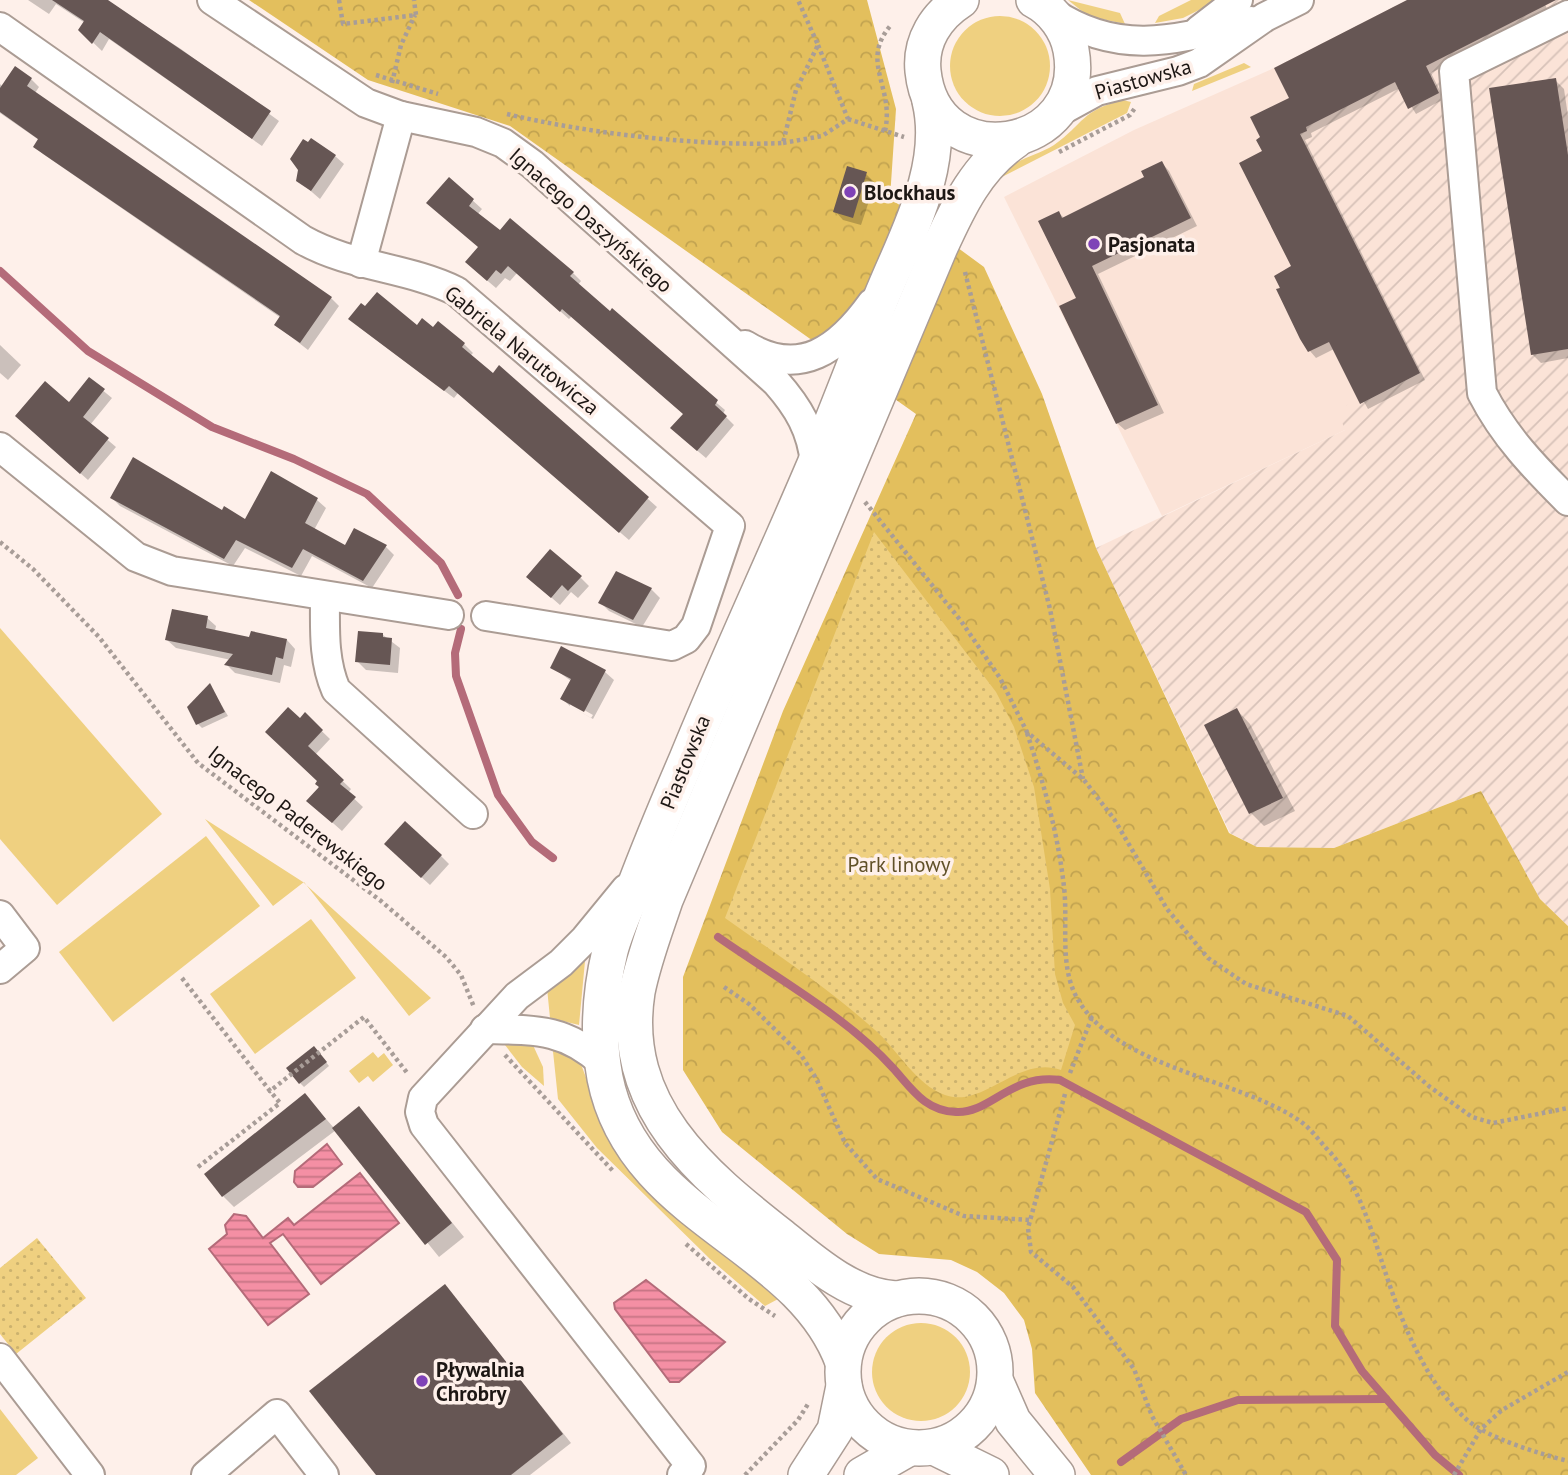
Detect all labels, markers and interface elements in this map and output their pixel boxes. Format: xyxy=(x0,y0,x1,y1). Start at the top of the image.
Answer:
street label: Piastowska xyxy=(1092,52,1194,106)
street label: Ignacego Daszyńskiego xyxy=(504,142,678,298)
place label: Blockhaus xyxy=(864,179,955,206)
marker: Blockhaus xyxy=(842,184,858,200)
place label: Pasjonata xyxy=(1108,231,1195,258)
marker: Pasjonata xyxy=(1086,236,1102,252)
street label: Gabriela Narutowicza xyxy=(439,279,605,421)
street label: Piastowska xyxy=(654,711,716,813)
street label: Ignacego Paderewskiego xyxy=(203,739,393,897)
park label: Park linowy xyxy=(847,851,951,878)
place label: Pływalnia Chrobry xyxy=(436,1356,525,1407)
marker: Pływalnia Chrobry xyxy=(414,1373,430,1389)

